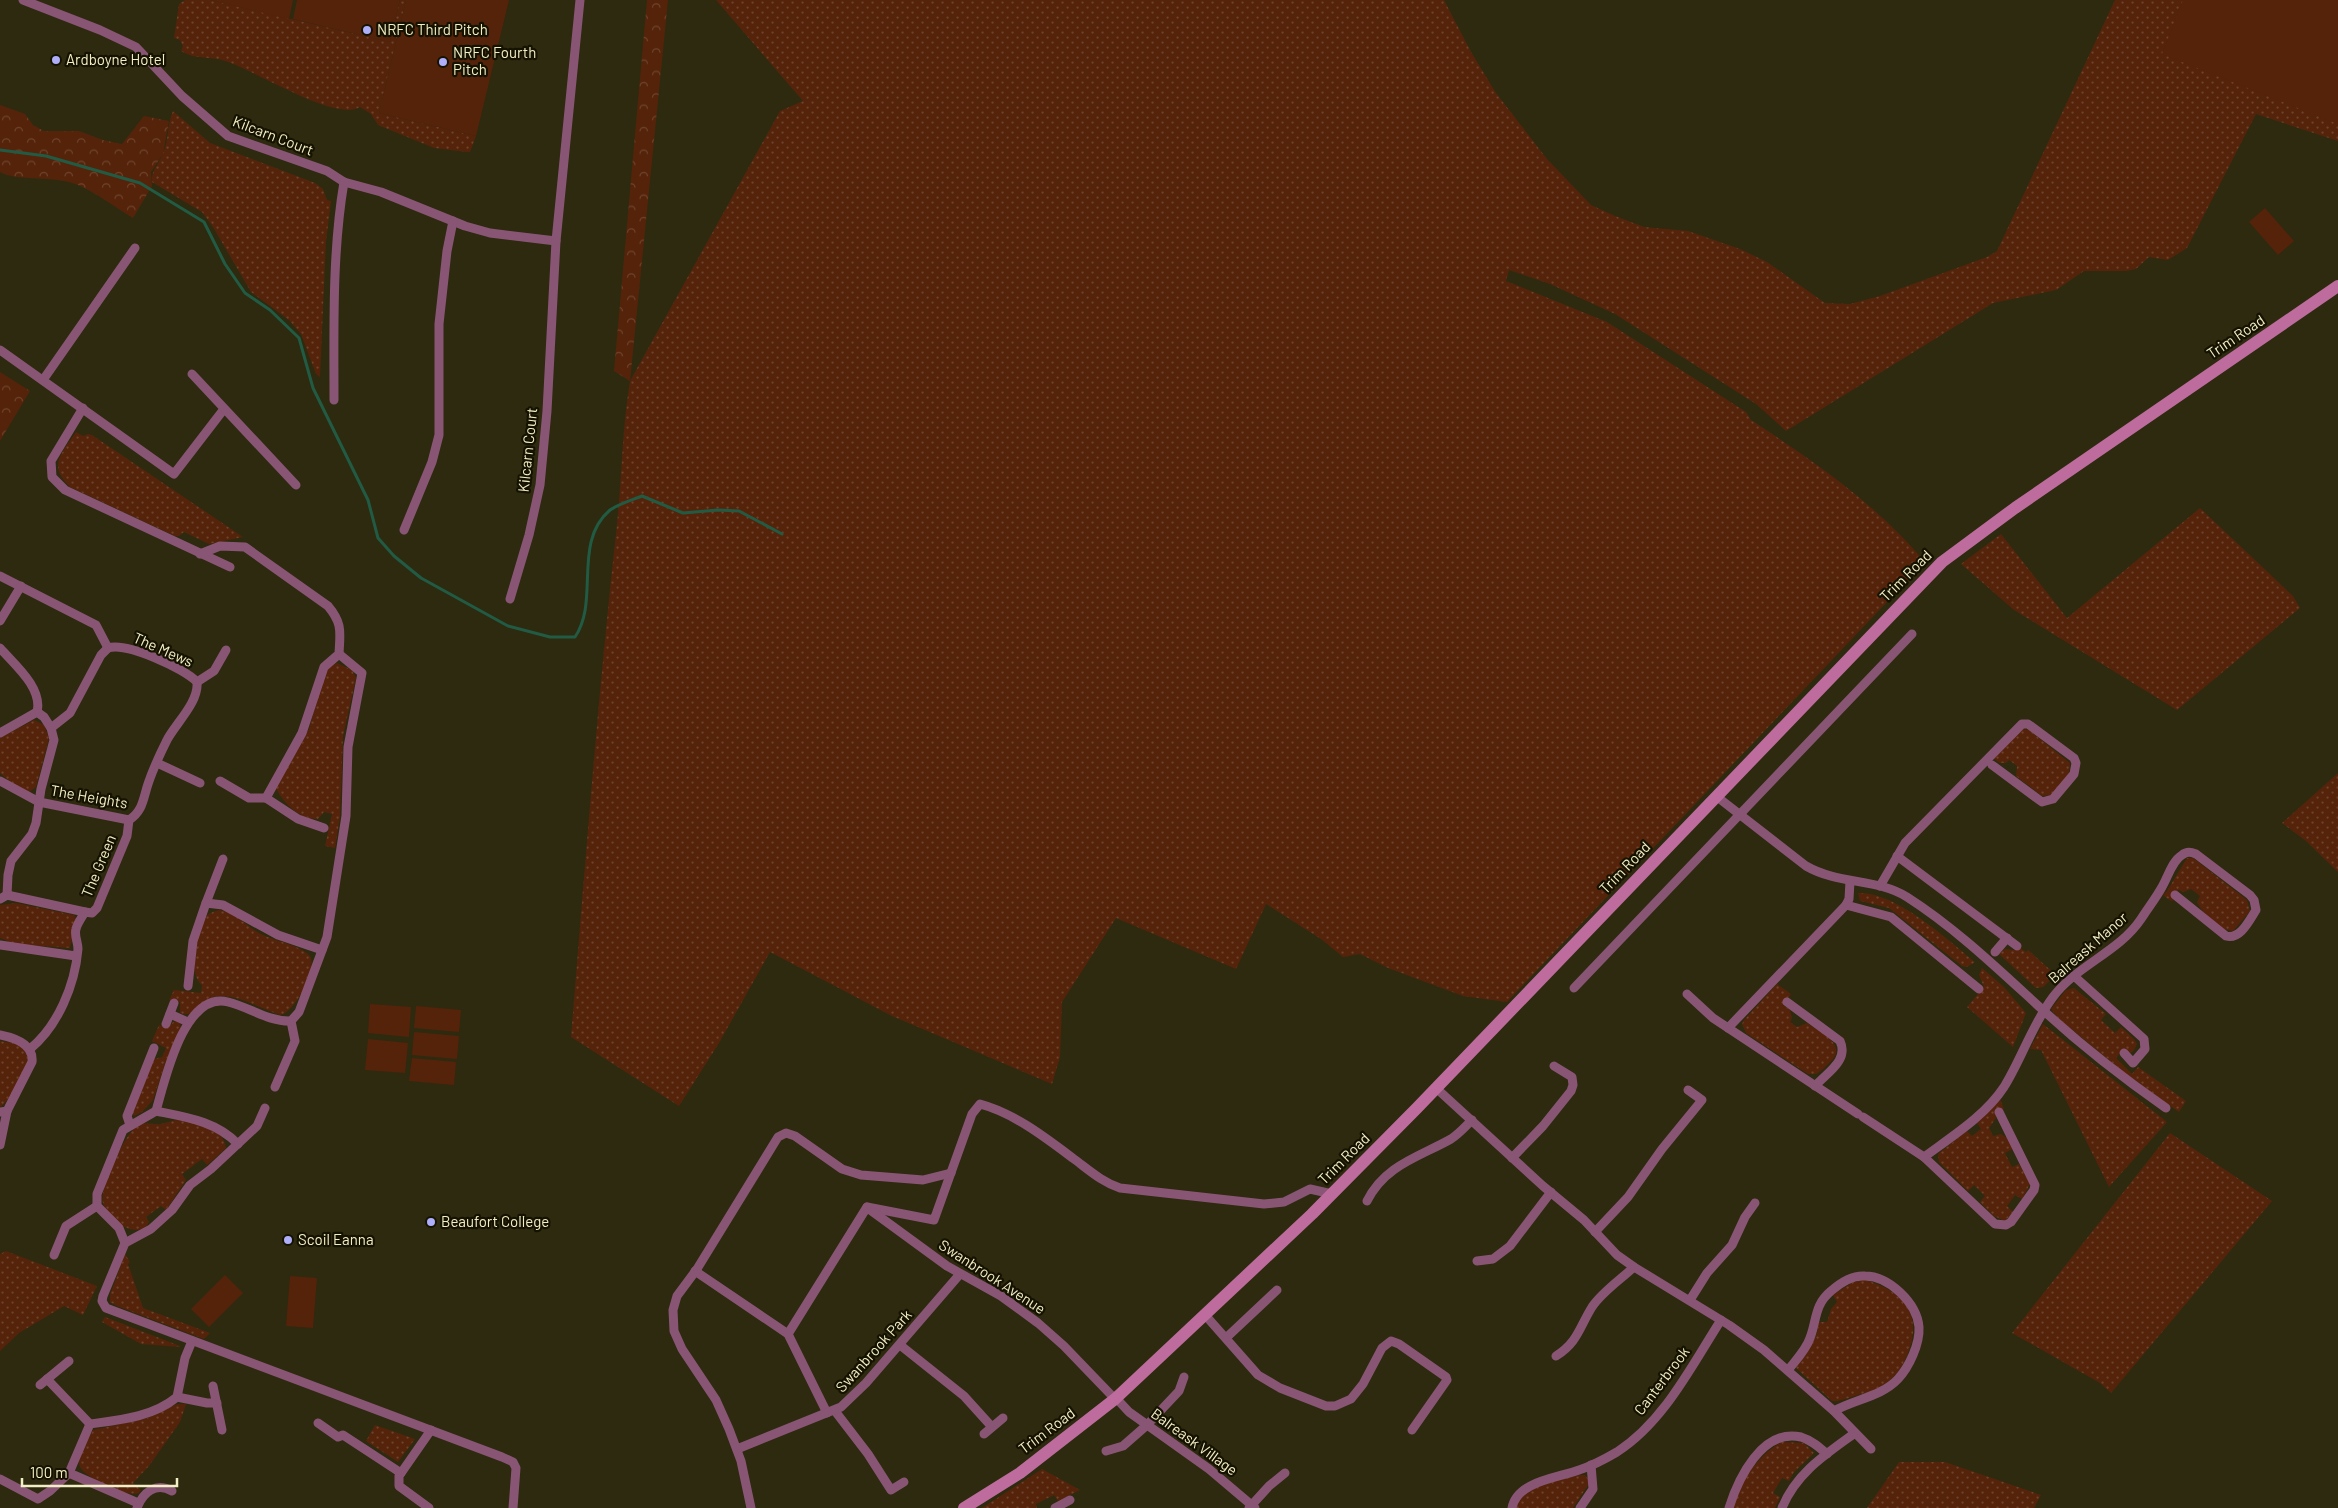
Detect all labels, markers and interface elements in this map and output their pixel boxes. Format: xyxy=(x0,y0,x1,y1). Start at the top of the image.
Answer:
place label: NRFC Third Pitch xyxy=(377,20,488,38)
marker: NRFC Third Pitch xyxy=(361,24,373,36)
place label: NRFC Fourth Pitch xyxy=(453,43,536,78)
place label: Ardboyne Hotel xyxy=(66,50,165,68)
marker: Ardboyne Hotel xyxy=(50,54,62,66)
marker: NRFC Fourth Pitch xyxy=(437,56,449,68)
street label: Kilcarn Court xyxy=(231,111,316,159)
street label: Trim Road xyxy=(2203,310,2268,362)
street label: Kilcarn Court xyxy=(514,407,540,493)
street label: Trim Road xyxy=(1876,546,1935,605)
street label: The Mews xyxy=(131,628,196,670)
street label: The Heights xyxy=(49,780,129,812)
street label: The Green xyxy=(77,832,119,900)
street label: Trim Road xyxy=(1595,837,1654,897)
street label: Balreask Manor xyxy=(2044,908,2131,987)
street label: Trim Road xyxy=(1314,1129,1373,1188)
place label: Beaufort College xyxy=(441,1212,549,1230)
marker: Beaufort College xyxy=(425,1216,437,1228)
place label: Scoil Eanna xyxy=(298,1230,374,1248)
marker: Scoil Eanna xyxy=(282,1234,294,1246)
street label: Swanbrook Avenue xyxy=(936,1235,1049,1317)
street label: Swanbrook Park xyxy=(831,1305,915,1395)
street label: Canterbrook xyxy=(1630,1342,1693,1418)
street label: Trim Road xyxy=(1015,1403,1078,1457)
street label: Balreask Village xyxy=(1148,1404,1241,1479)
scale bar xyxy=(22,1456,178,1488)
text: 100 m xyxy=(30,1463,68,1481)

